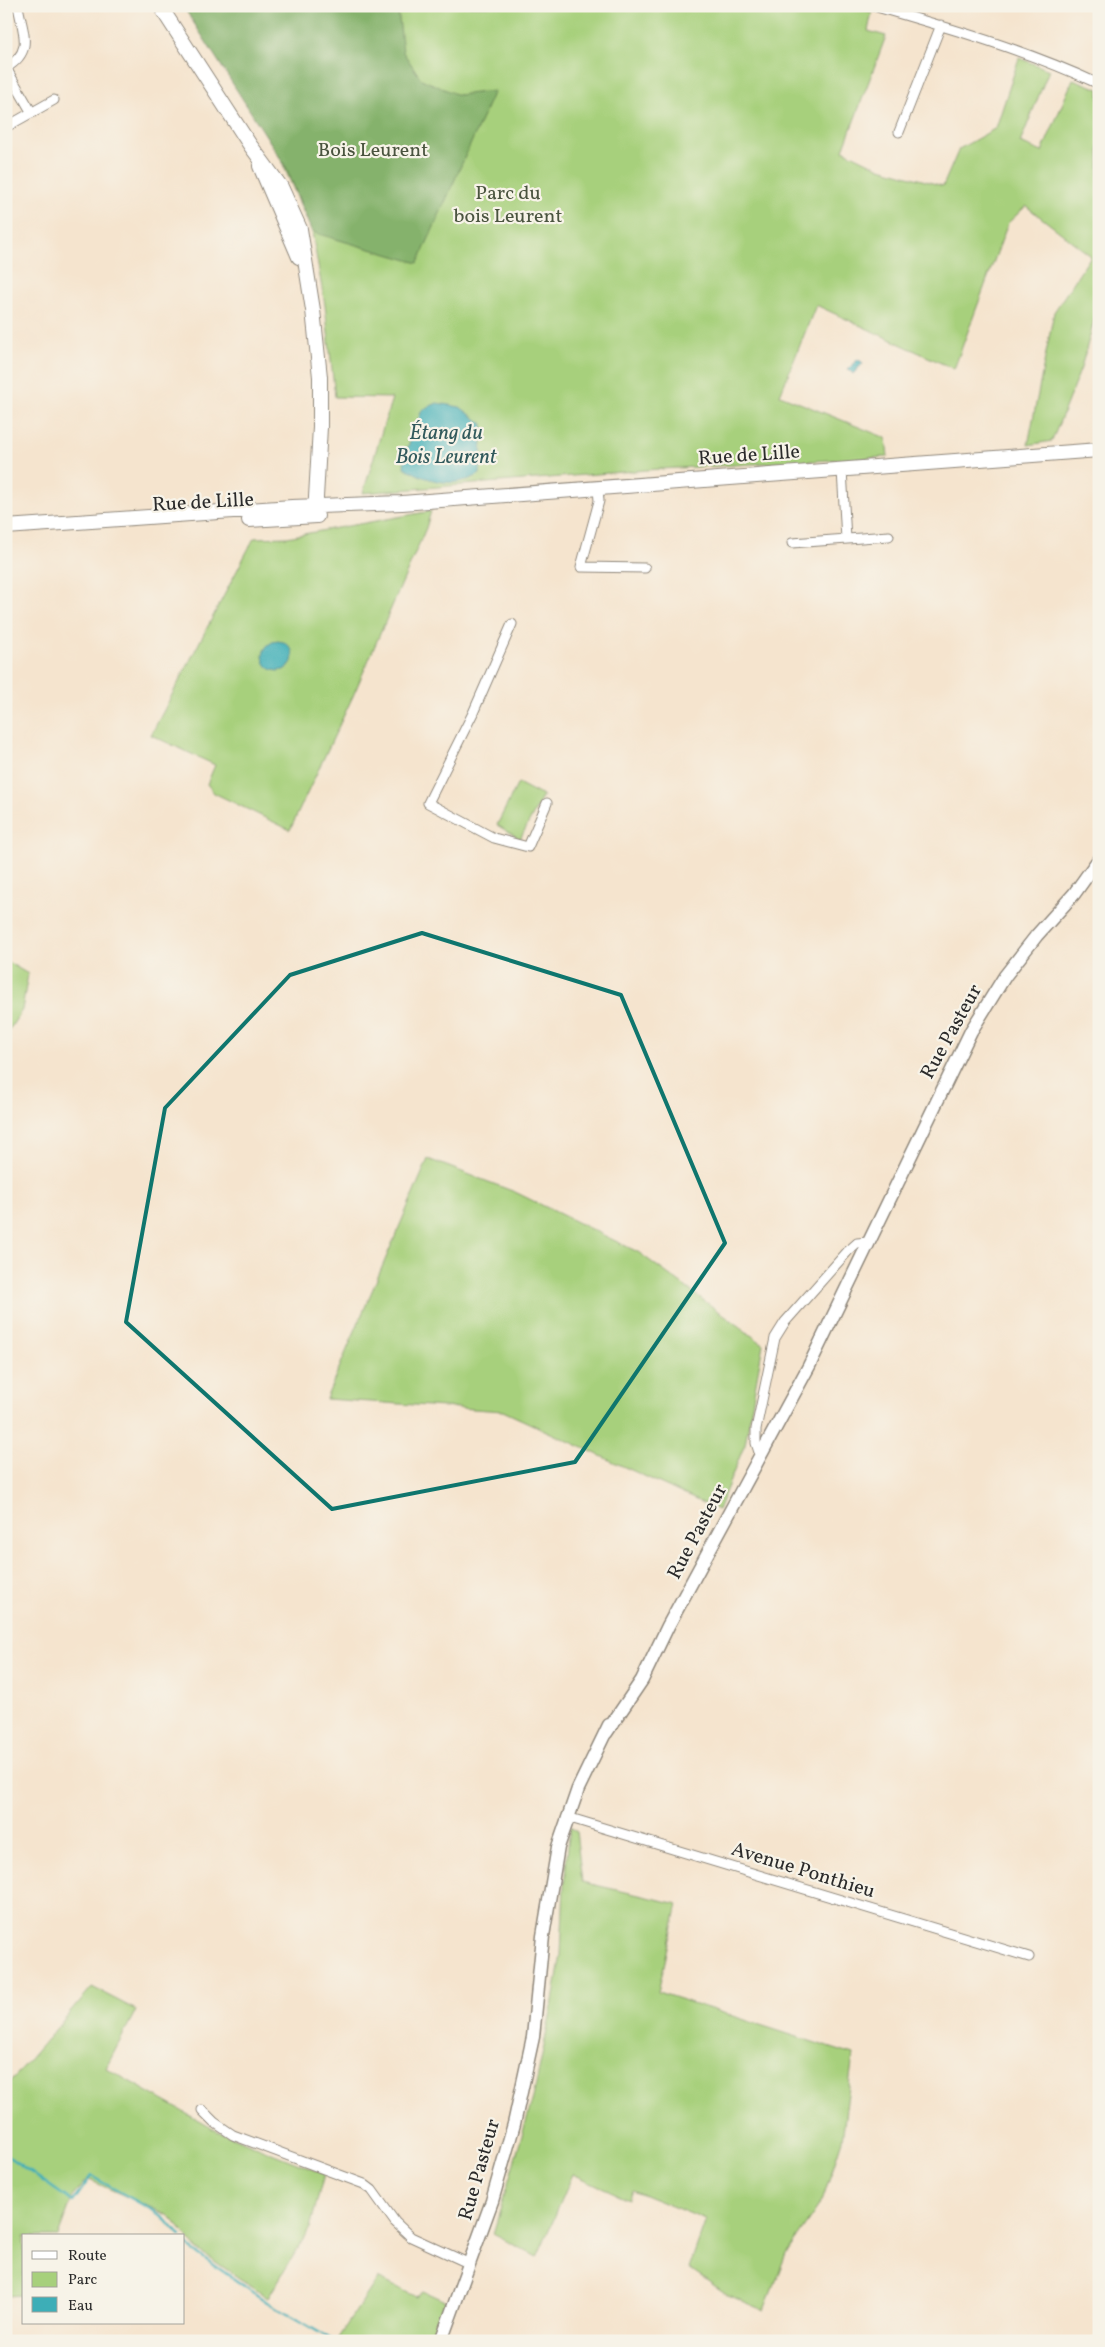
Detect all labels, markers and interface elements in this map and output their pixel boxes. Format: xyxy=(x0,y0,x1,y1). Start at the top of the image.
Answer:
park label: Bois Leurent xyxy=(318,137,428,165)
park label: Parc du bois Leurent xyxy=(454,180,562,231)
water label: Étang du Bois Leurent xyxy=(395,419,498,472)
street label: Rue de Lille xyxy=(697,438,801,474)
street label: Rue de Lille xyxy=(151,486,255,520)
street label: Rue Pasteur xyxy=(914,979,990,1085)
street label: Rue Pasteur xyxy=(661,1479,735,1585)
street label: Avenue Ponthieu xyxy=(728,1836,878,1906)
street label: Rue Pasteur xyxy=(452,2116,508,2224)
legend xyxy=(22,2234,185,2324)
text: Route xyxy=(68,2246,107,2267)
text: Parc xyxy=(68,2270,97,2291)
text: Eau xyxy=(68,2296,93,2317)

